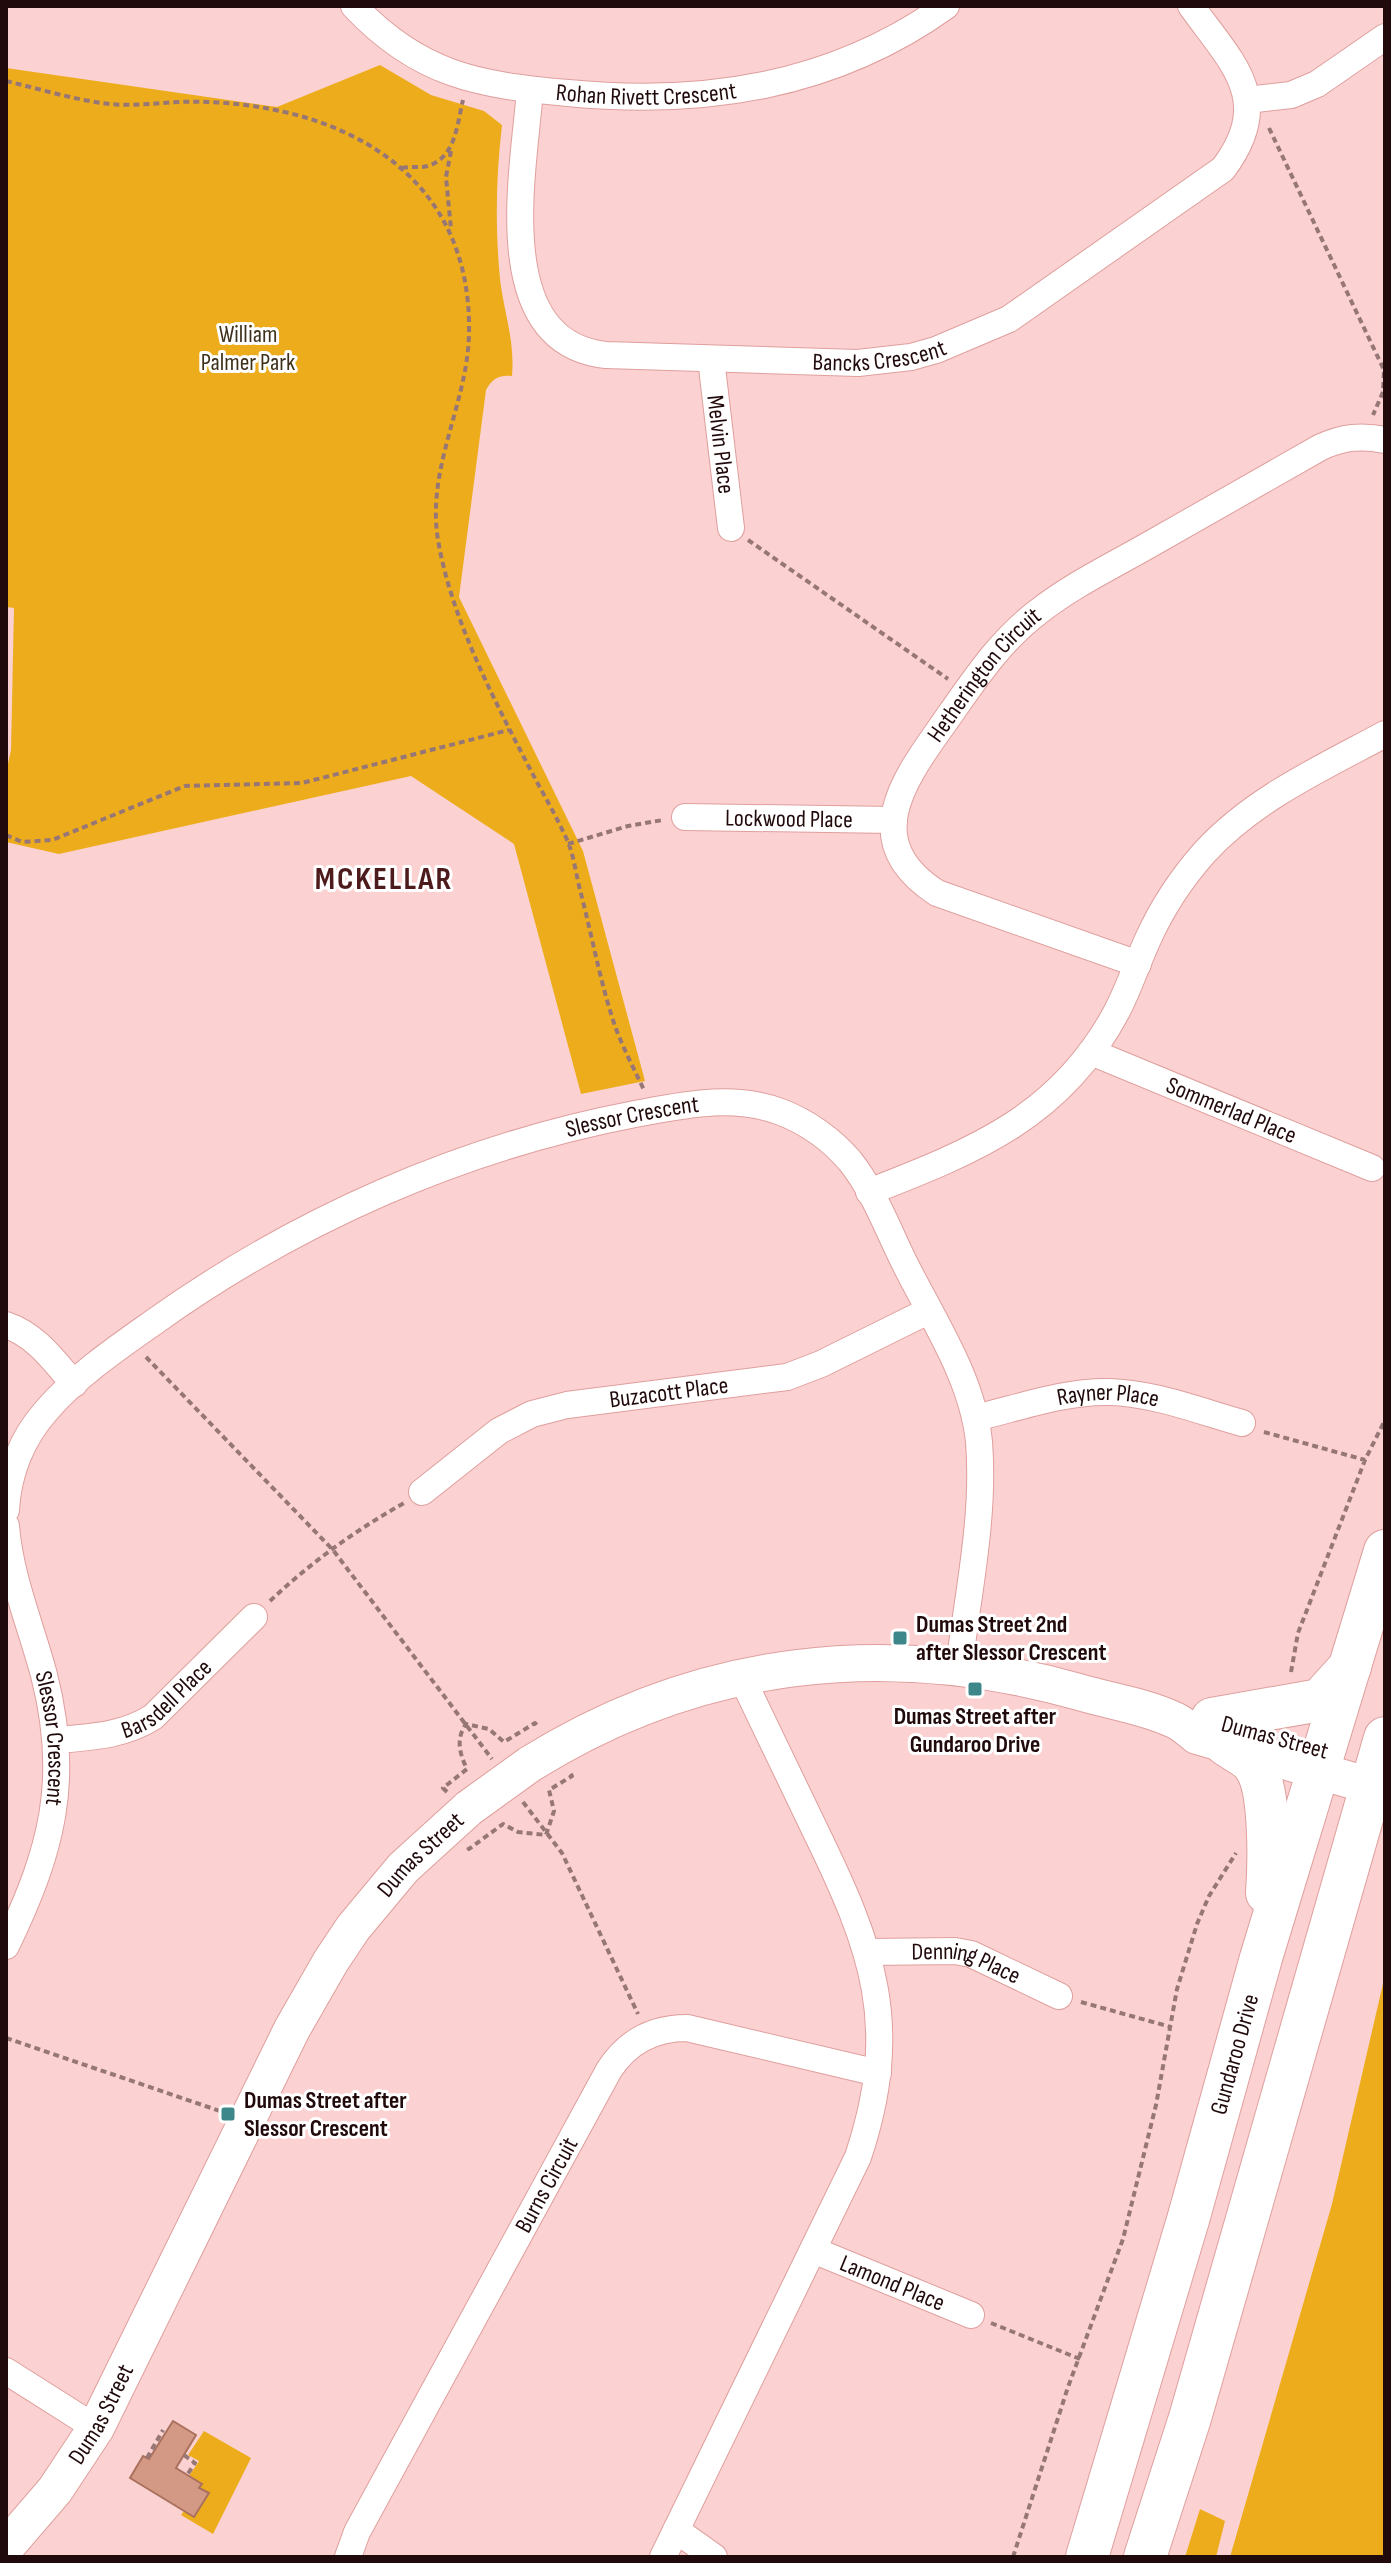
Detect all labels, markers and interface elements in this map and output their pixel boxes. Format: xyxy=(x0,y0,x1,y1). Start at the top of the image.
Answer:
street label: Rohan Rivett Crescent xyxy=(555,76,738,112)
park label: William Palmer Park xyxy=(201,320,295,377)
street label: Bancks Crescent xyxy=(812,333,951,378)
street label: Melvin Place xyxy=(700,393,741,495)
street label: Hetherington Circuit xyxy=(921,601,1047,748)
street label: Lockwood Place xyxy=(725,804,853,834)
district label: MCKELLAR xyxy=(315,860,453,899)
street label: Sommerlad Place xyxy=(1162,1071,1301,1150)
street label: Slessor Crescent xyxy=(562,1090,700,1144)
street label: Buzacott Place xyxy=(608,1371,730,1414)
street label: Rayner Place xyxy=(1054,1378,1162,1414)
place label: Dumas Street 2nd after Slessor Crescent xyxy=(916,1610,1106,1667)
marker: Dumas Street 2nd after Slessor Crescent xyxy=(891,1629,909,1647)
street label: Barsdell Place xyxy=(118,1653,218,1745)
street label: Slessor Crescent xyxy=(29,1668,70,1807)
marker: Dumas Street after Gundaroo Drive xyxy=(966,1680,984,1698)
place label: Dumas Street after Gundaroo Drive xyxy=(894,1702,1057,1759)
street label: Dumas Street xyxy=(1218,1709,1332,1766)
street label: Dumas Street xyxy=(371,1806,470,1903)
street label: Denning Place xyxy=(911,1937,1025,1991)
street label: Gundaroo Drive xyxy=(1204,1991,1265,2118)
place label: Dumas Street after Slessor Crescent xyxy=(244,2086,407,2143)
marker: Dumas Street after Slessor Crescent xyxy=(219,2105,237,2123)
street label: Burns Circuit xyxy=(509,2132,585,2238)
street label: Lamond Place xyxy=(836,2249,949,2318)
street label: Dumas Street xyxy=(62,2360,140,2470)

